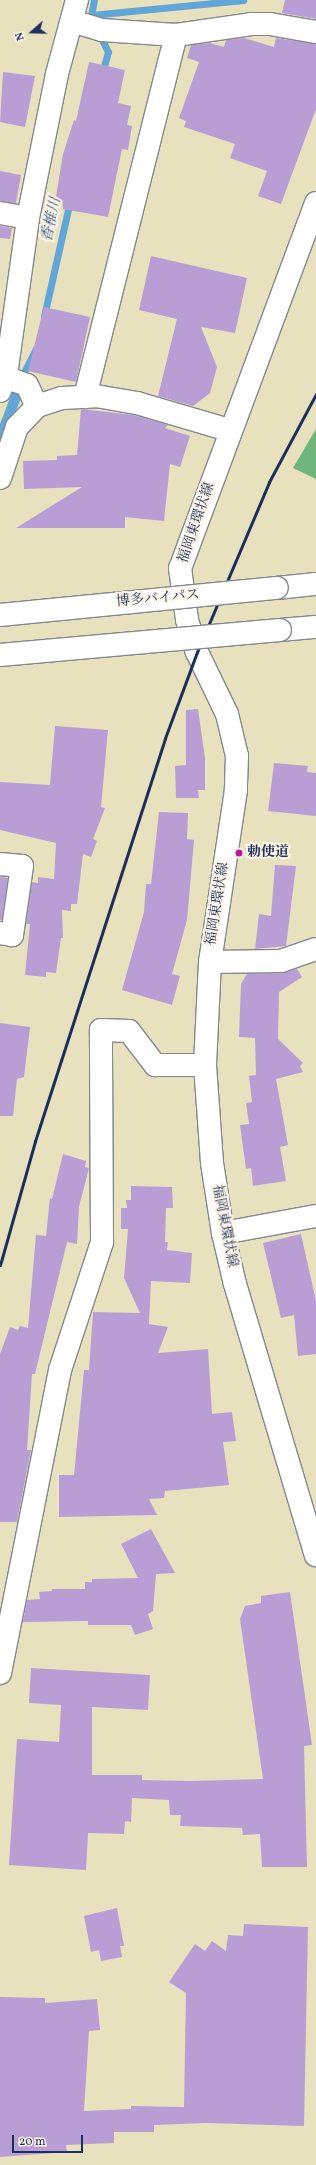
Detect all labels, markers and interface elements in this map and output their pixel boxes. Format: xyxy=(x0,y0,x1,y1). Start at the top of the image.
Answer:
north arrow xyxy=(12,12,52,52)
text: N xyxy=(12,30,29,43)
water label: 香椎川 xyxy=(39,196,65,244)
street label: 福岡東環状線 xyxy=(175,481,219,565)
street label: 博多バイパス xyxy=(115,587,201,611)
place label: 勅使道 xyxy=(247,845,289,861)
marker: 勅使道 xyxy=(234,848,244,858)
street label: 福岡東環状線 xyxy=(203,861,233,947)
street label: 福岡東環状線 xyxy=(208,1183,240,1269)
scale bar xyxy=(14,2127,85,2153)
text: 20 m xyxy=(19,2134,46,2150)

